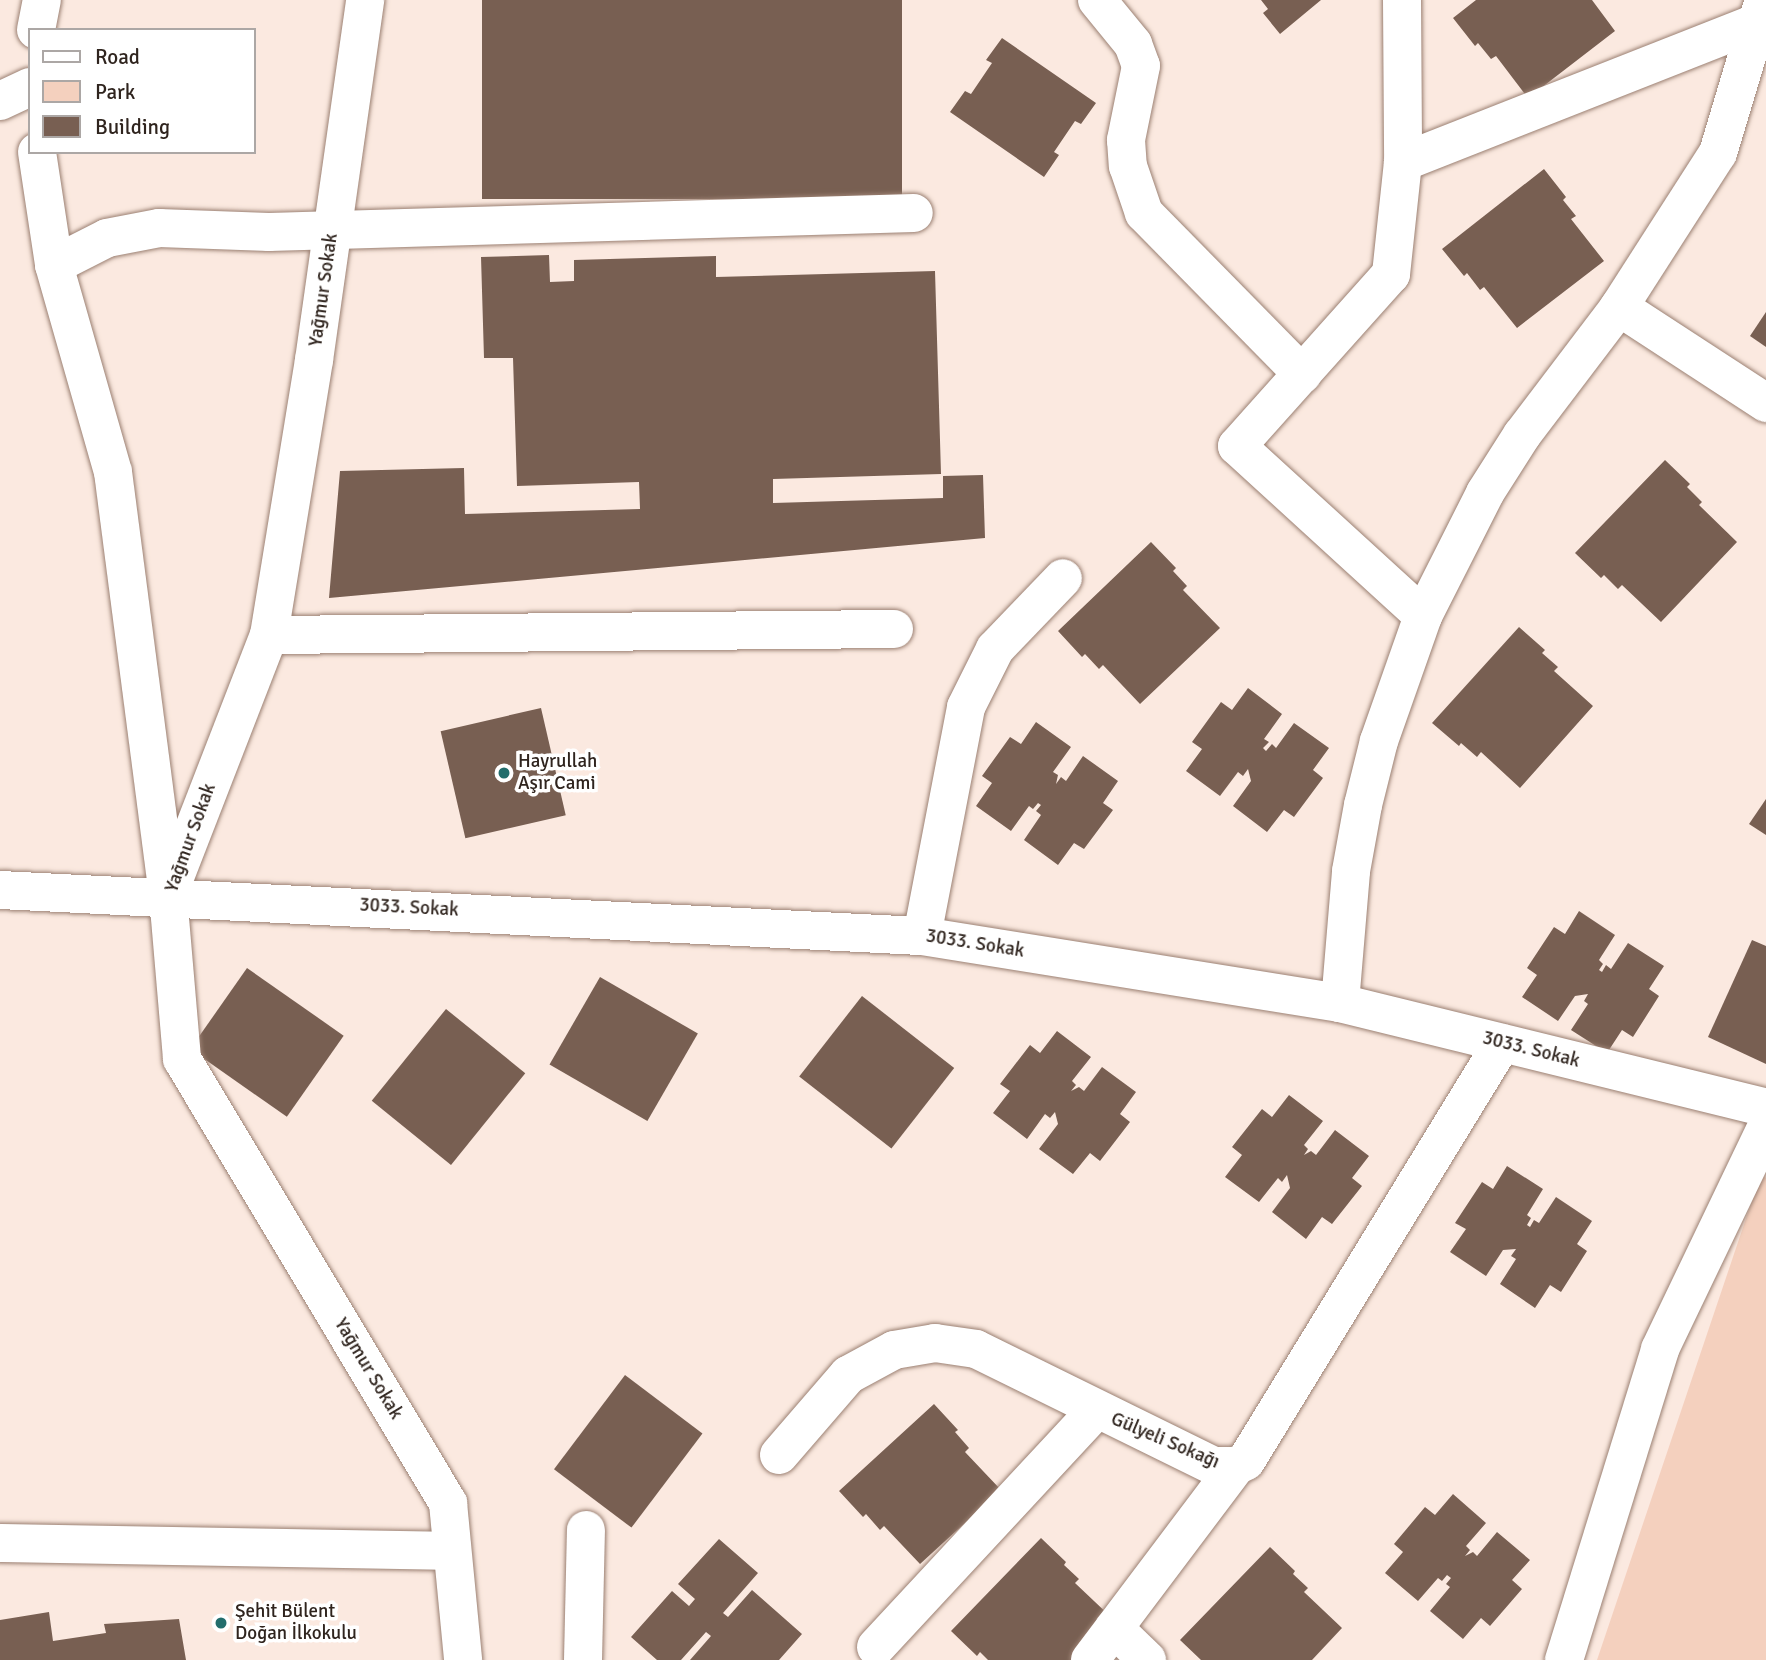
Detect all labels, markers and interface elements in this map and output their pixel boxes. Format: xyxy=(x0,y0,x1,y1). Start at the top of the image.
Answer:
legend xyxy=(28,28,256,154)
text: Road xyxy=(95,44,140,70)
text: Park xyxy=(95,79,135,105)
text: Building xyxy=(95,114,170,140)
street label: Yağmur Sokak xyxy=(305,232,343,348)
place label: Hayrullah Aşır Cami xyxy=(518,751,597,795)
marker: Hayrullah Aşır Cami xyxy=(496,765,512,781)
street label: Yağmur Sokak xyxy=(161,780,221,896)
street label: 3033. Sokak xyxy=(359,894,459,922)
street label: 3033. Sokak xyxy=(924,925,1026,963)
street label: 3033. Sokak xyxy=(1480,1027,1582,1073)
street label: Yağmur Sokak xyxy=(329,1314,407,1424)
street label: Gülyeli Sokağı xyxy=(1107,1408,1223,1474)
place label: Şehit Bülent Doğan İlkokulu xyxy=(235,1601,357,1645)
marker: Şehit Bülent Doğan İlkokulu xyxy=(213,1615,229,1631)

